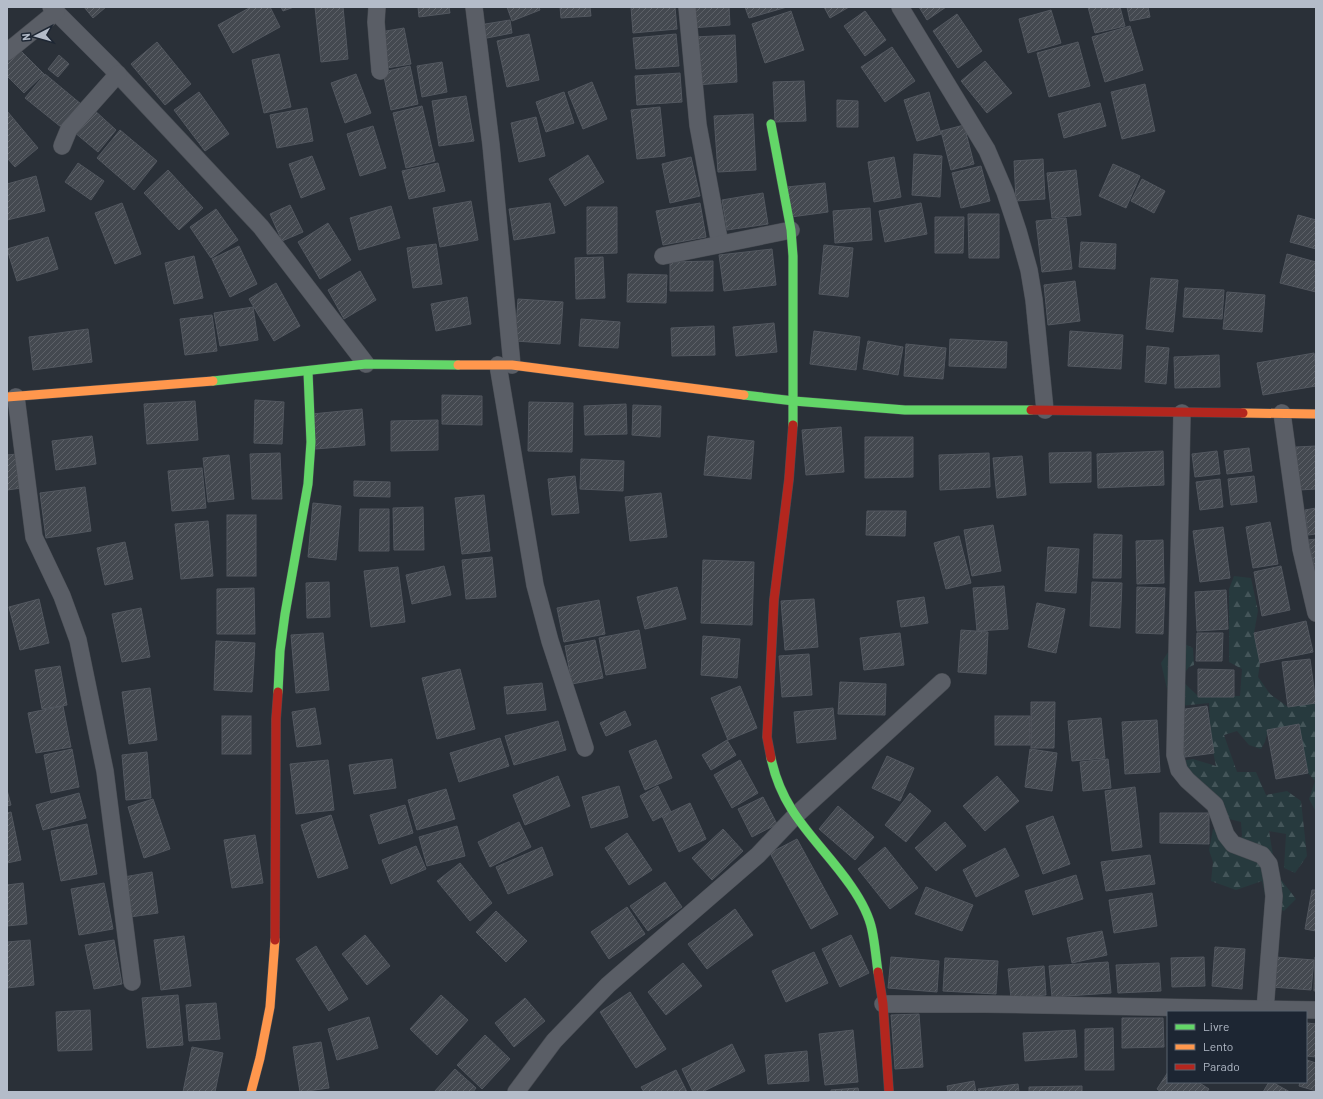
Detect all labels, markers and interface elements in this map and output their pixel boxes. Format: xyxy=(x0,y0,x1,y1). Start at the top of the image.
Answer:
north arrow xyxy=(16,16,56,56)
text: N xyxy=(19,33,32,41)
legend xyxy=(1167,1011,1307,1083)
text: Livre xyxy=(1203,1019,1229,1033)
text: Lento xyxy=(1203,1039,1233,1053)
text: Parado xyxy=(1203,1059,1240,1073)

